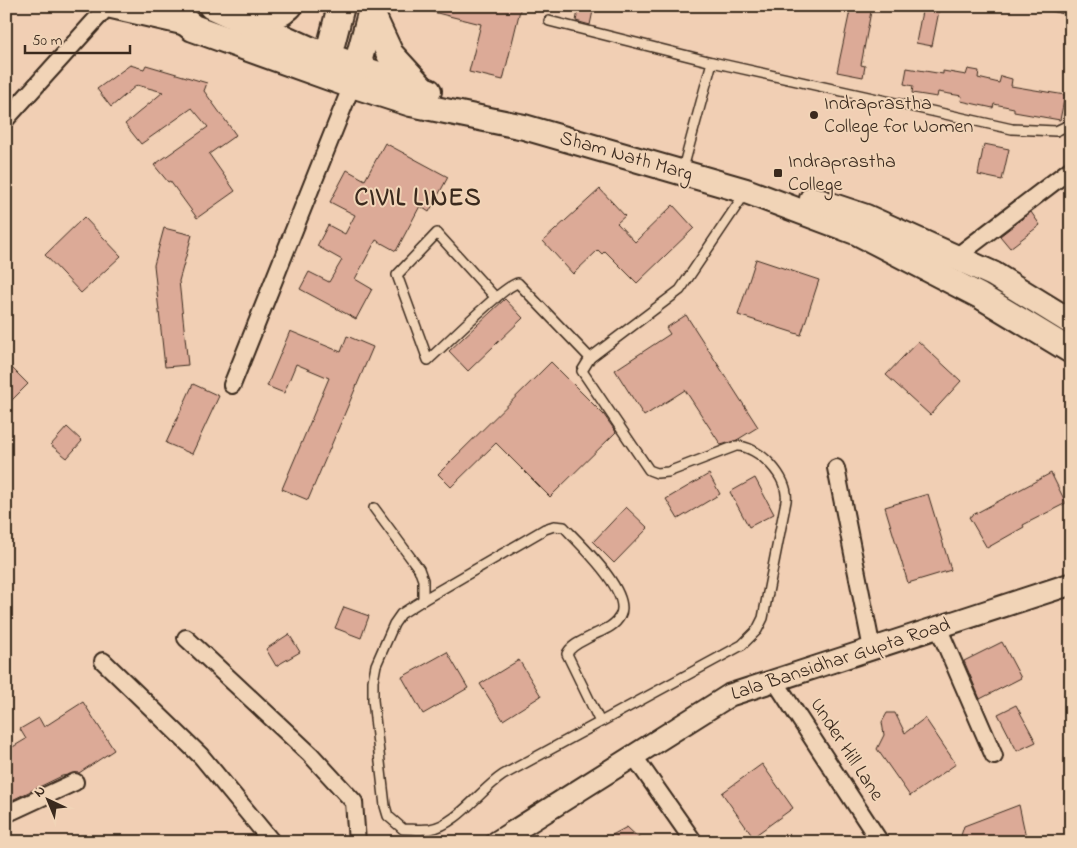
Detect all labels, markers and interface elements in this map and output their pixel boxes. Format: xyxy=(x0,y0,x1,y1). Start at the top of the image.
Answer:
scale bar xyxy=(25,22,130,54)
text: 50 m xyxy=(32,30,63,52)
place label: Indraprastha College for Women xyxy=(824,90,973,143)
marker: Indraprastha College for Women xyxy=(808,109,820,121)
street label: Sham Nath Marg xyxy=(556,124,696,191)
place label: Indraprastha College xyxy=(788,148,896,201)
marker: Indraprastha College xyxy=(772,167,784,179)
district label: CIVIL LINES xyxy=(355,181,481,217)
street label: Lala Bansidhar Gupta Road xyxy=(728,611,954,709)
street label: Under Hill Lane xyxy=(802,693,890,807)
north arrow xyxy=(22,776,72,826)
text: N xyxy=(29,781,51,803)

